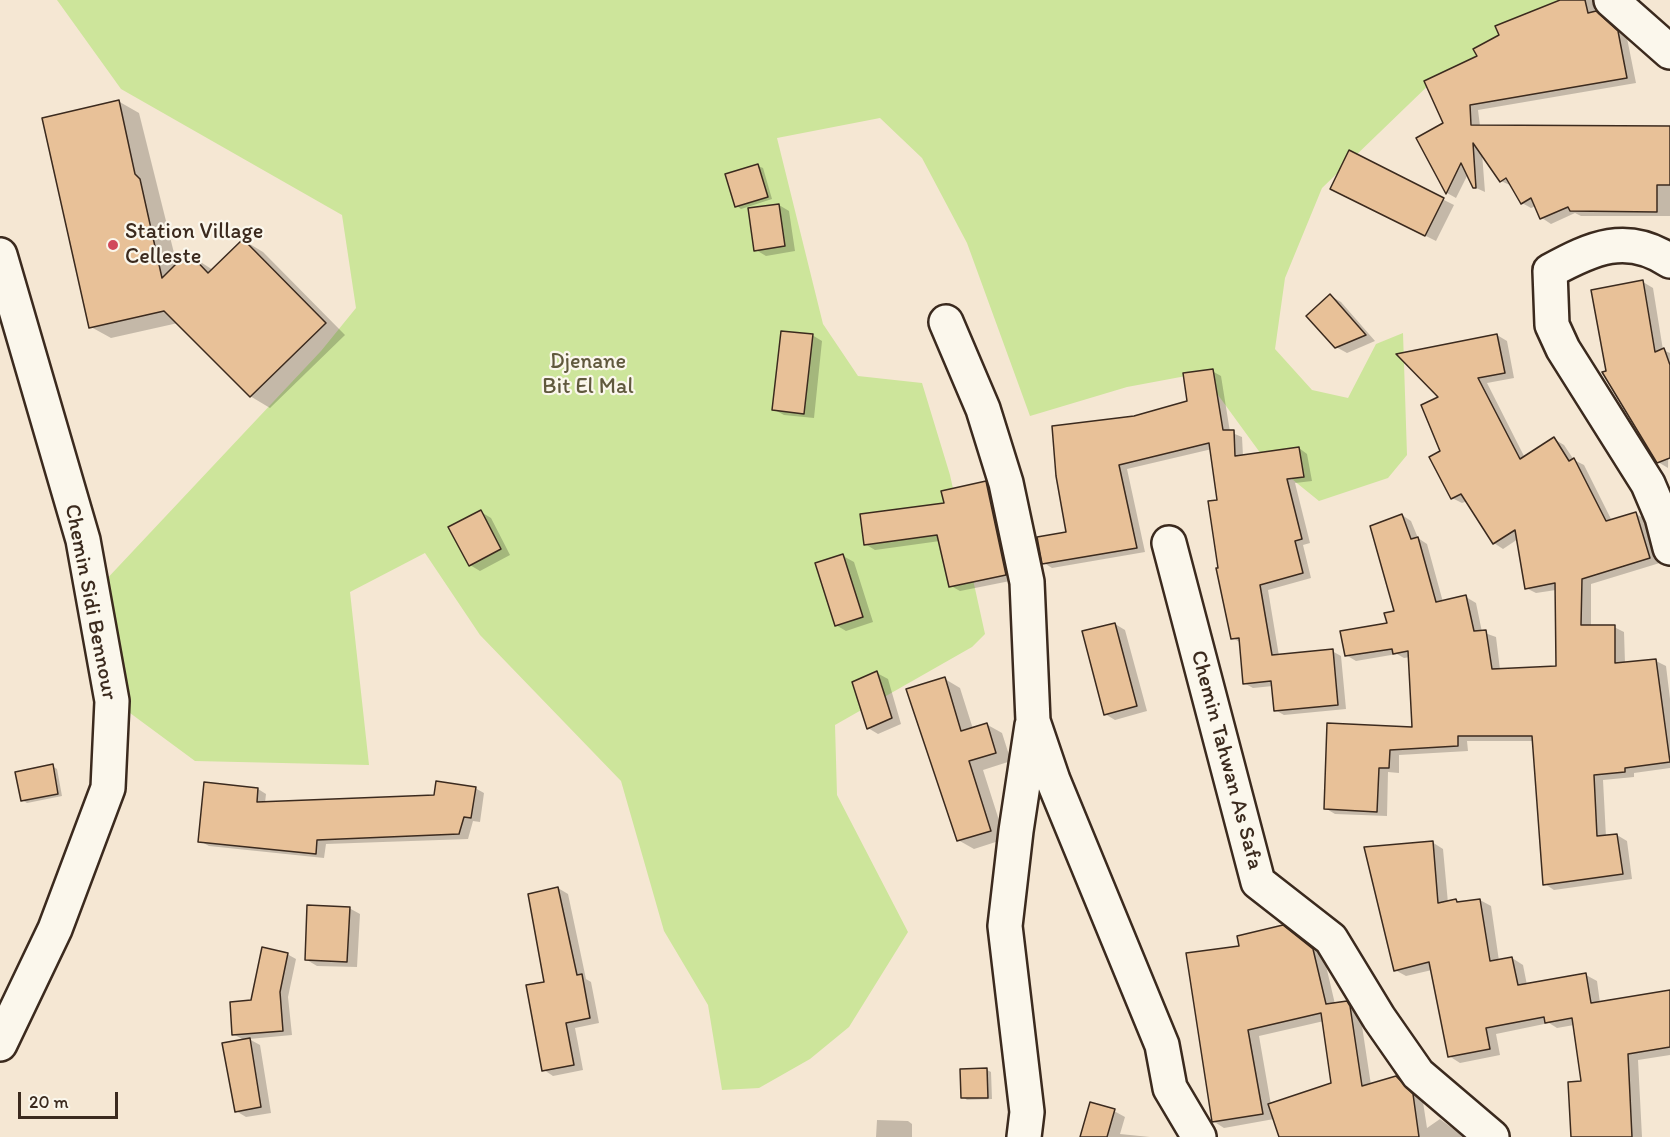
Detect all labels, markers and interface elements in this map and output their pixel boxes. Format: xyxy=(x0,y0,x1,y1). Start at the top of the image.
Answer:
place label: Station Village Celleste xyxy=(125,219,263,270)
marker: Station Village Celleste xyxy=(106,238,120,252)
park label: Djenane Bit El Mal xyxy=(542,349,634,400)
street label: Chemin Sidi Bennour xyxy=(58,502,122,702)
street label: Chemin Tahwan As Safa xyxy=(1184,648,1268,872)
scale bar xyxy=(21,1080,122,1118)
text: 20 m xyxy=(29,1091,69,1113)

